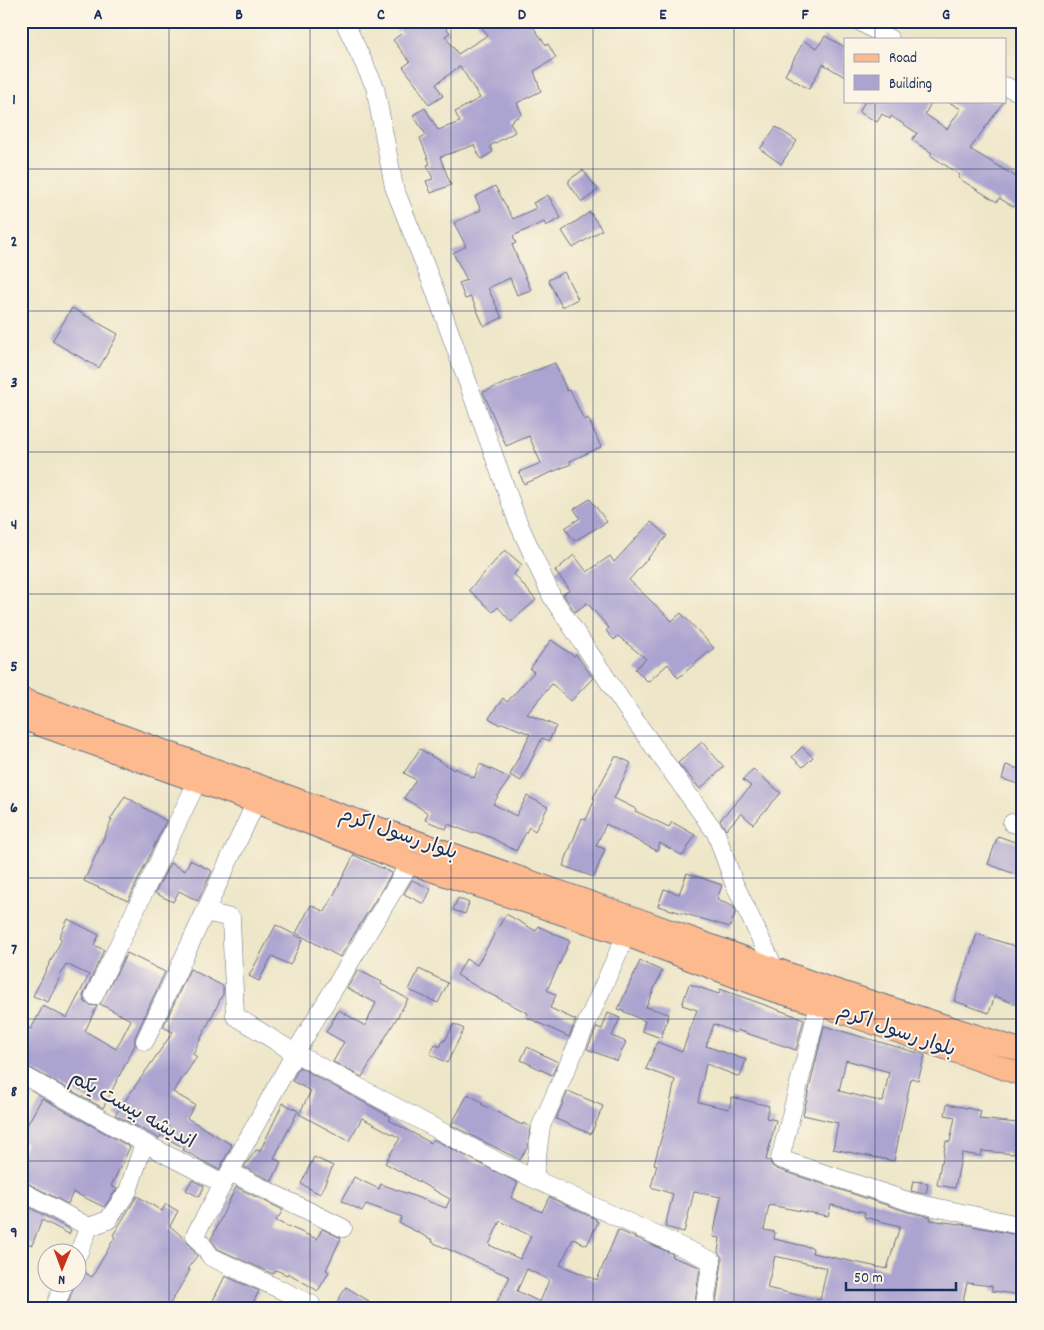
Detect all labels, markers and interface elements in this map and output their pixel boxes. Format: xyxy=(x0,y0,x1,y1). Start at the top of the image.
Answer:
text: A xyxy=(94,4,103,27)
text: B xyxy=(235,4,243,27)
text: C xyxy=(377,4,385,27)
text: D xyxy=(518,4,527,27)
text: E xyxy=(659,4,667,27)
text: F xyxy=(801,4,809,27)
text: G xyxy=(942,4,950,27)
legend xyxy=(844,38,1006,102)
text: Road xyxy=(889,48,917,70)
text: Building xyxy=(889,74,932,96)
text: 1 xyxy=(12,89,16,112)
text: 2 xyxy=(11,231,18,254)
text: 3 xyxy=(10,372,18,395)
text: 4 xyxy=(11,514,17,537)
text: 5 xyxy=(10,656,18,679)
text: 6 xyxy=(10,797,18,820)
street label: بلوار رسول اکرم xyxy=(335,802,461,868)
text: 7 xyxy=(11,939,17,962)
street label: بلوار رسول اکرم xyxy=(833,999,959,1065)
street label: اندیشه بیست یکم xyxy=(64,1065,200,1157)
text: 8 xyxy=(11,1081,18,1104)
text: 9 xyxy=(10,1222,18,1245)
north arrow xyxy=(38,1242,88,1292)
scale bar xyxy=(846,1260,956,1292)
text: 50 m xyxy=(854,1268,883,1290)
text: N xyxy=(58,1269,65,1289)

